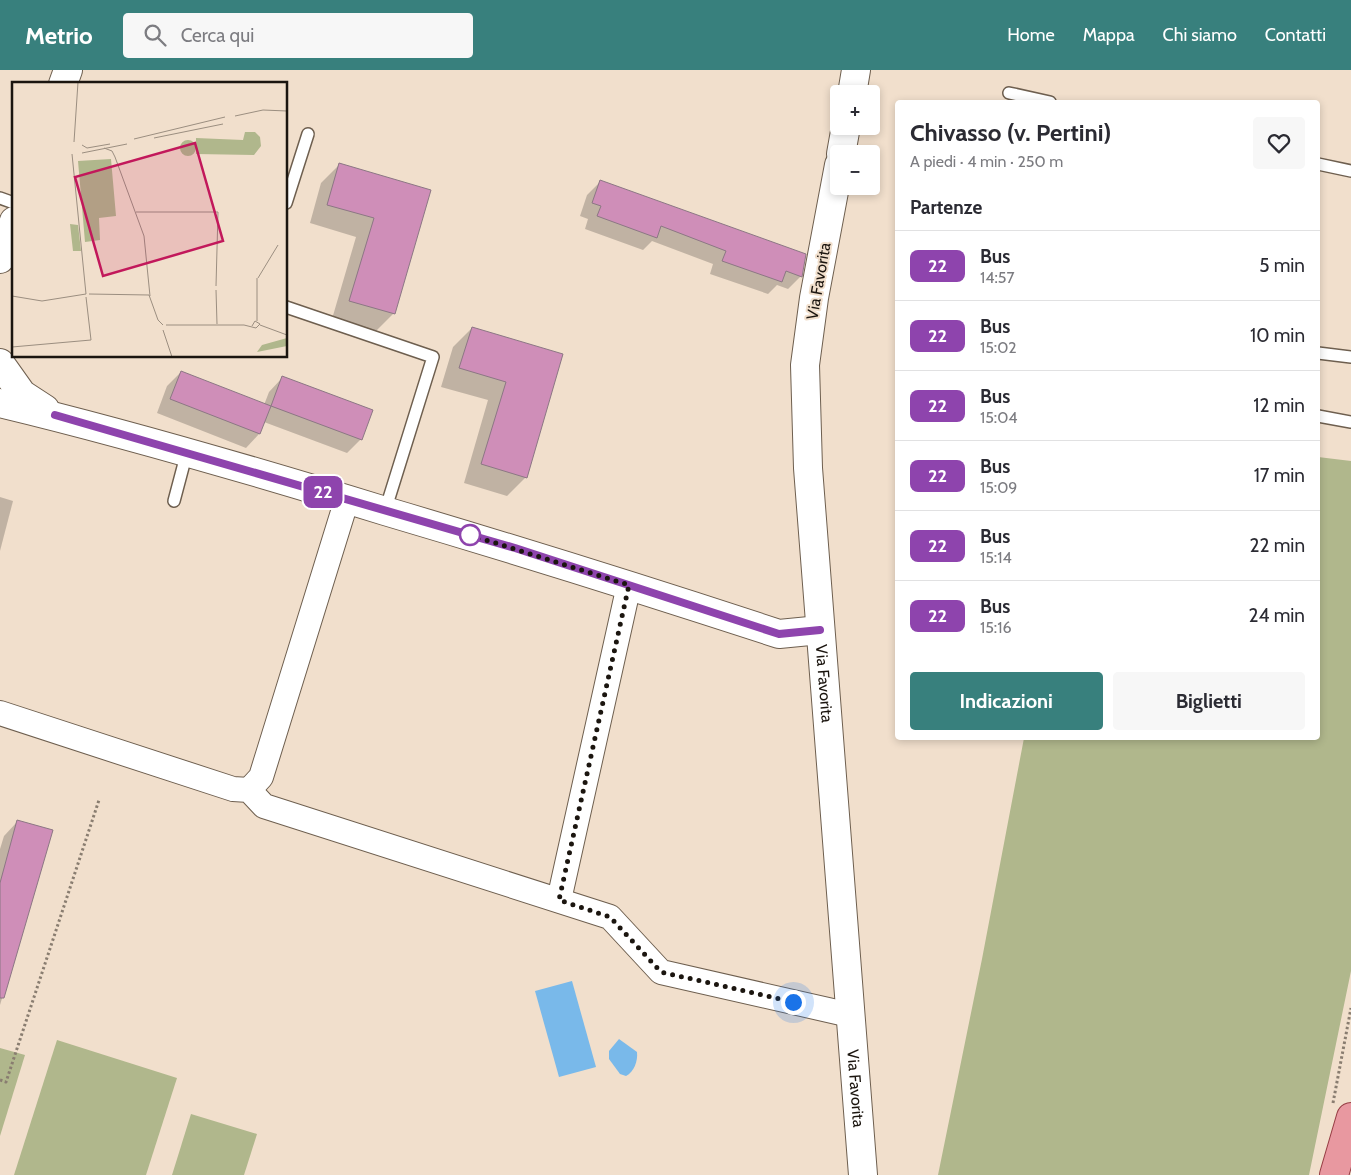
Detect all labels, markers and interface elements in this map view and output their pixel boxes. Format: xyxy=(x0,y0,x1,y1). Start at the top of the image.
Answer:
search box xyxy=(123,13,473,58)
text: Metrio xyxy=(25,21,93,50)
icon: search xyxy=(141,21,169,49)
text: Cerca qui xyxy=(181,24,254,47)
text: Home xyxy=(1007,24,1055,46)
text: Mappa xyxy=(1083,24,1135,46)
text: Chi siamo xyxy=(1163,24,1237,46)
text: Contatti xyxy=(1265,24,1326,46)
inset map xyxy=(12,82,288,358)
map controls xyxy=(830,85,880,195)
button: + xyxy=(830,85,880,135)
button: heart xyxy=(1253,117,1305,169)
text: Chivasso (v. Pertini) xyxy=(910,118,1111,147)
button: − xyxy=(830,145,880,195)
text: A piedi · 4 min · 250 m xyxy=(910,152,1063,171)
text: Partenze xyxy=(910,196,982,219)
street label: Via Favorita xyxy=(802,241,835,321)
text: Bus xyxy=(980,245,1010,268)
text: 5 min xyxy=(1259,254,1305,277)
text: 22 xyxy=(928,255,947,277)
text: 14:57 xyxy=(980,268,1015,287)
text: Bus xyxy=(980,315,1010,338)
text: 10 min xyxy=(1250,324,1305,347)
text: 22 xyxy=(928,325,947,347)
text: 15:02 xyxy=(980,338,1017,357)
text: Bus xyxy=(980,385,1010,408)
text: 12 min xyxy=(1253,394,1305,417)
text: 22 xyxy=(928,395,947,417)
text: 15:04 xyxy=(980,408,1018,427)
text: Bus xyxy=(980,455,1010,478)
text: 17 min xyxy=(1254,464,1305,487)
text: 22 xyxy=(928,465,947,487)
line badge: 22 xyxy=(300,476,346,508)
text: 15:09 xyxy=(980,478,1017,497)
text: 22 xyxy=(313,481,333,503)
unlabelled marker xyxy=(459,524,481,546)
text: Bus xyxy=(980,525,1010,548)
text: 22 min xyxy=(1250,534,1305,557)
text: 22 xyxy=(928,535,947,557)
text: 15:14 xyxy=(980,548,1012,567)
text: Bus xyxy=(980,595,1010,618)
text: 24 min xyxy=(1248,604,1305,627)
text: 22 xyxy=(928,605,947,627)
text: 15:16 xyxy=(980,618,1012,637)
street label: Via Favorita xyxy=(812,644,837,723)
button: Indicazioni xyxy=(910,672,1103,730)
button: Biglietti xyxy=(1113,672,1305,730)
your location xyxy=(781,990,806,1015)
street label: Via Favorita xyxy=(843,1048,868,1128)

